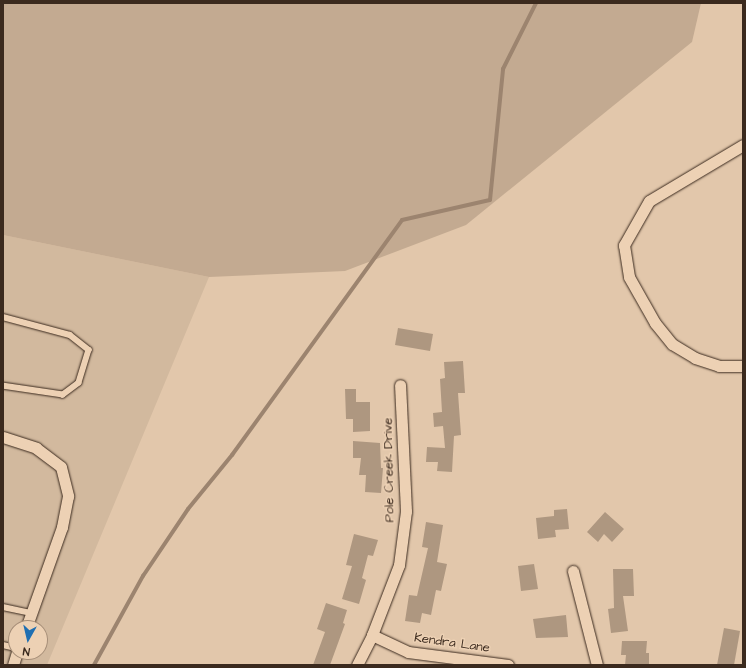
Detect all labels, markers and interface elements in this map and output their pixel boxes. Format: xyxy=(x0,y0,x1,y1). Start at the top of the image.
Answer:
street label: Pole Creek Drive xyxy=(380,417,398,523)
north arrow xyxy=(8,620,48,660)
street label: Kendra Lane xyxy=(413,630,491,656)
text: N xyxy=(22,643,31,659)

